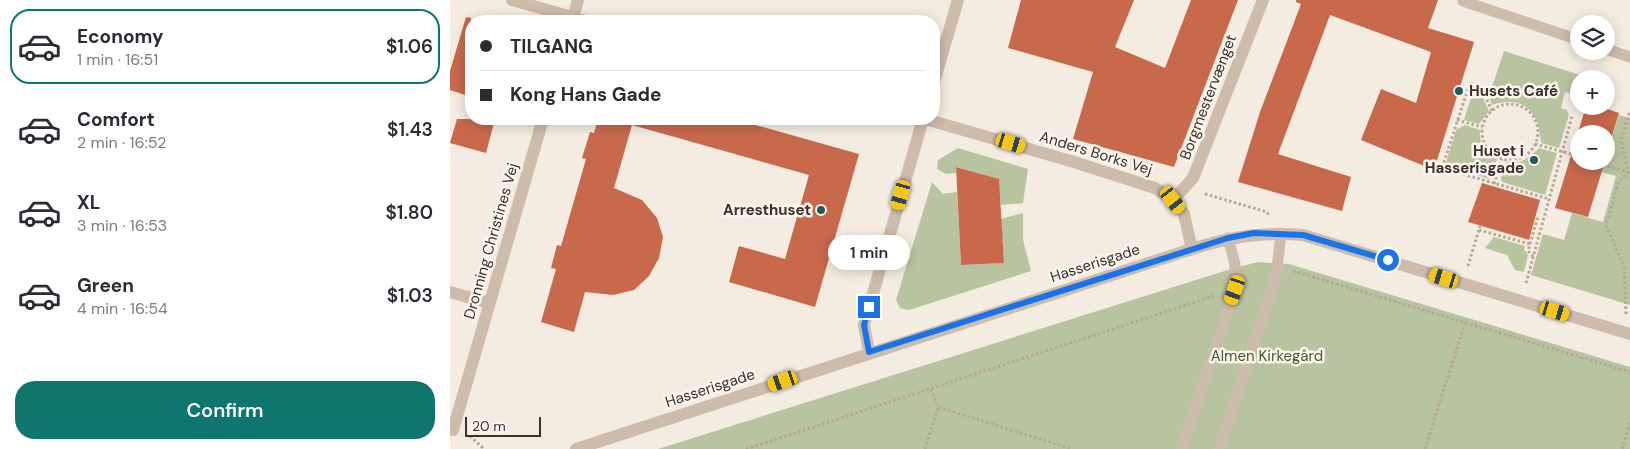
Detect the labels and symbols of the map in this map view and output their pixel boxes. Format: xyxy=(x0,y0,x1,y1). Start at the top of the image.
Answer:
street label: Borgmestervænget xyxy=(1175,31,1241,162)
place label: Husets Café xyxy=(1469,81,1558,101)
marker: Husets Café xyxy=(1453,85,1465,97)
street label: Anders Borks Vej xyxy=(1037,126,1155,180)
car xyxy=(994,131,1027,155)
place label: Huset i Hasserisgade xyxy=(1425,141,1524,178)
marker: Huset i Hasserisgade xyxy=(1528,154,1540,166)
street label: Dronning Christines Vej xyxy=(459,161,523,321)
car xyxy=(889,179,912,211)
car xyxy=(1157,184,1188,216)
place label: Arresthuset xyxy=(723,200,811,220)
marker: Arresthuset xyxy=(815,204,827,216)
callout: 1 min xyxy=(828,234,910,270)
street label: Hasserisgade xyxy=(1048,239,1142,287)
route start xyxy=(1377,249,1399,271)
car xyxy=(1427,266,1460,290)
car xyxy=(1223,273,1246,307)
route end xyxy=(858,296,880,318)
car xyxy=(1538,299,1571,323)
park label: Almen Kirkegård xyxy=(1211,346,1323,366)
street label: Hasserisgade xyxy=(663,364,757,412)
car xyxy=(766,369,799,393)
scale bar xyxy=(465,414,541,437)

